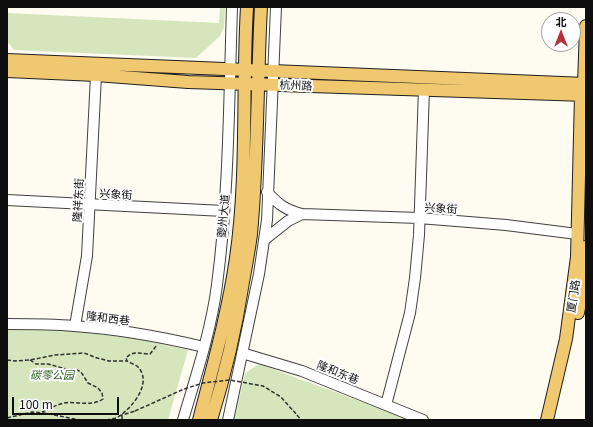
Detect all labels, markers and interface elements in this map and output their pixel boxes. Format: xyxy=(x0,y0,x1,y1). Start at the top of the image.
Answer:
north arrow xyxy=(541,12,581,52)
text: 北 xyxy=(556,13,567,29)
street label: 杭州路 xyxy=(279,78,313,92)
street label: 隆祥东街 xyxy=(70,178,86,222)
street label: 兴象街 xyxy=(99,187,133,201)
street label: 夔州大道 xyxy=(215,194,231,238)
street label: 兴象街 xyxy=(424,200,458,216)
street label: 厦门路 xyxy=(564,279,582,313)
street label: 隆和西巷 xyxy=(85,309,131,327)
street label: 隆和东巷 xyxy=(315,358,361,386)
park label: 碳零公园 xyxy=(30,368,74,382)
scale bar xyxy=(14,389,121,415)
text: 100 m xyxy=(19,395,53,412)

